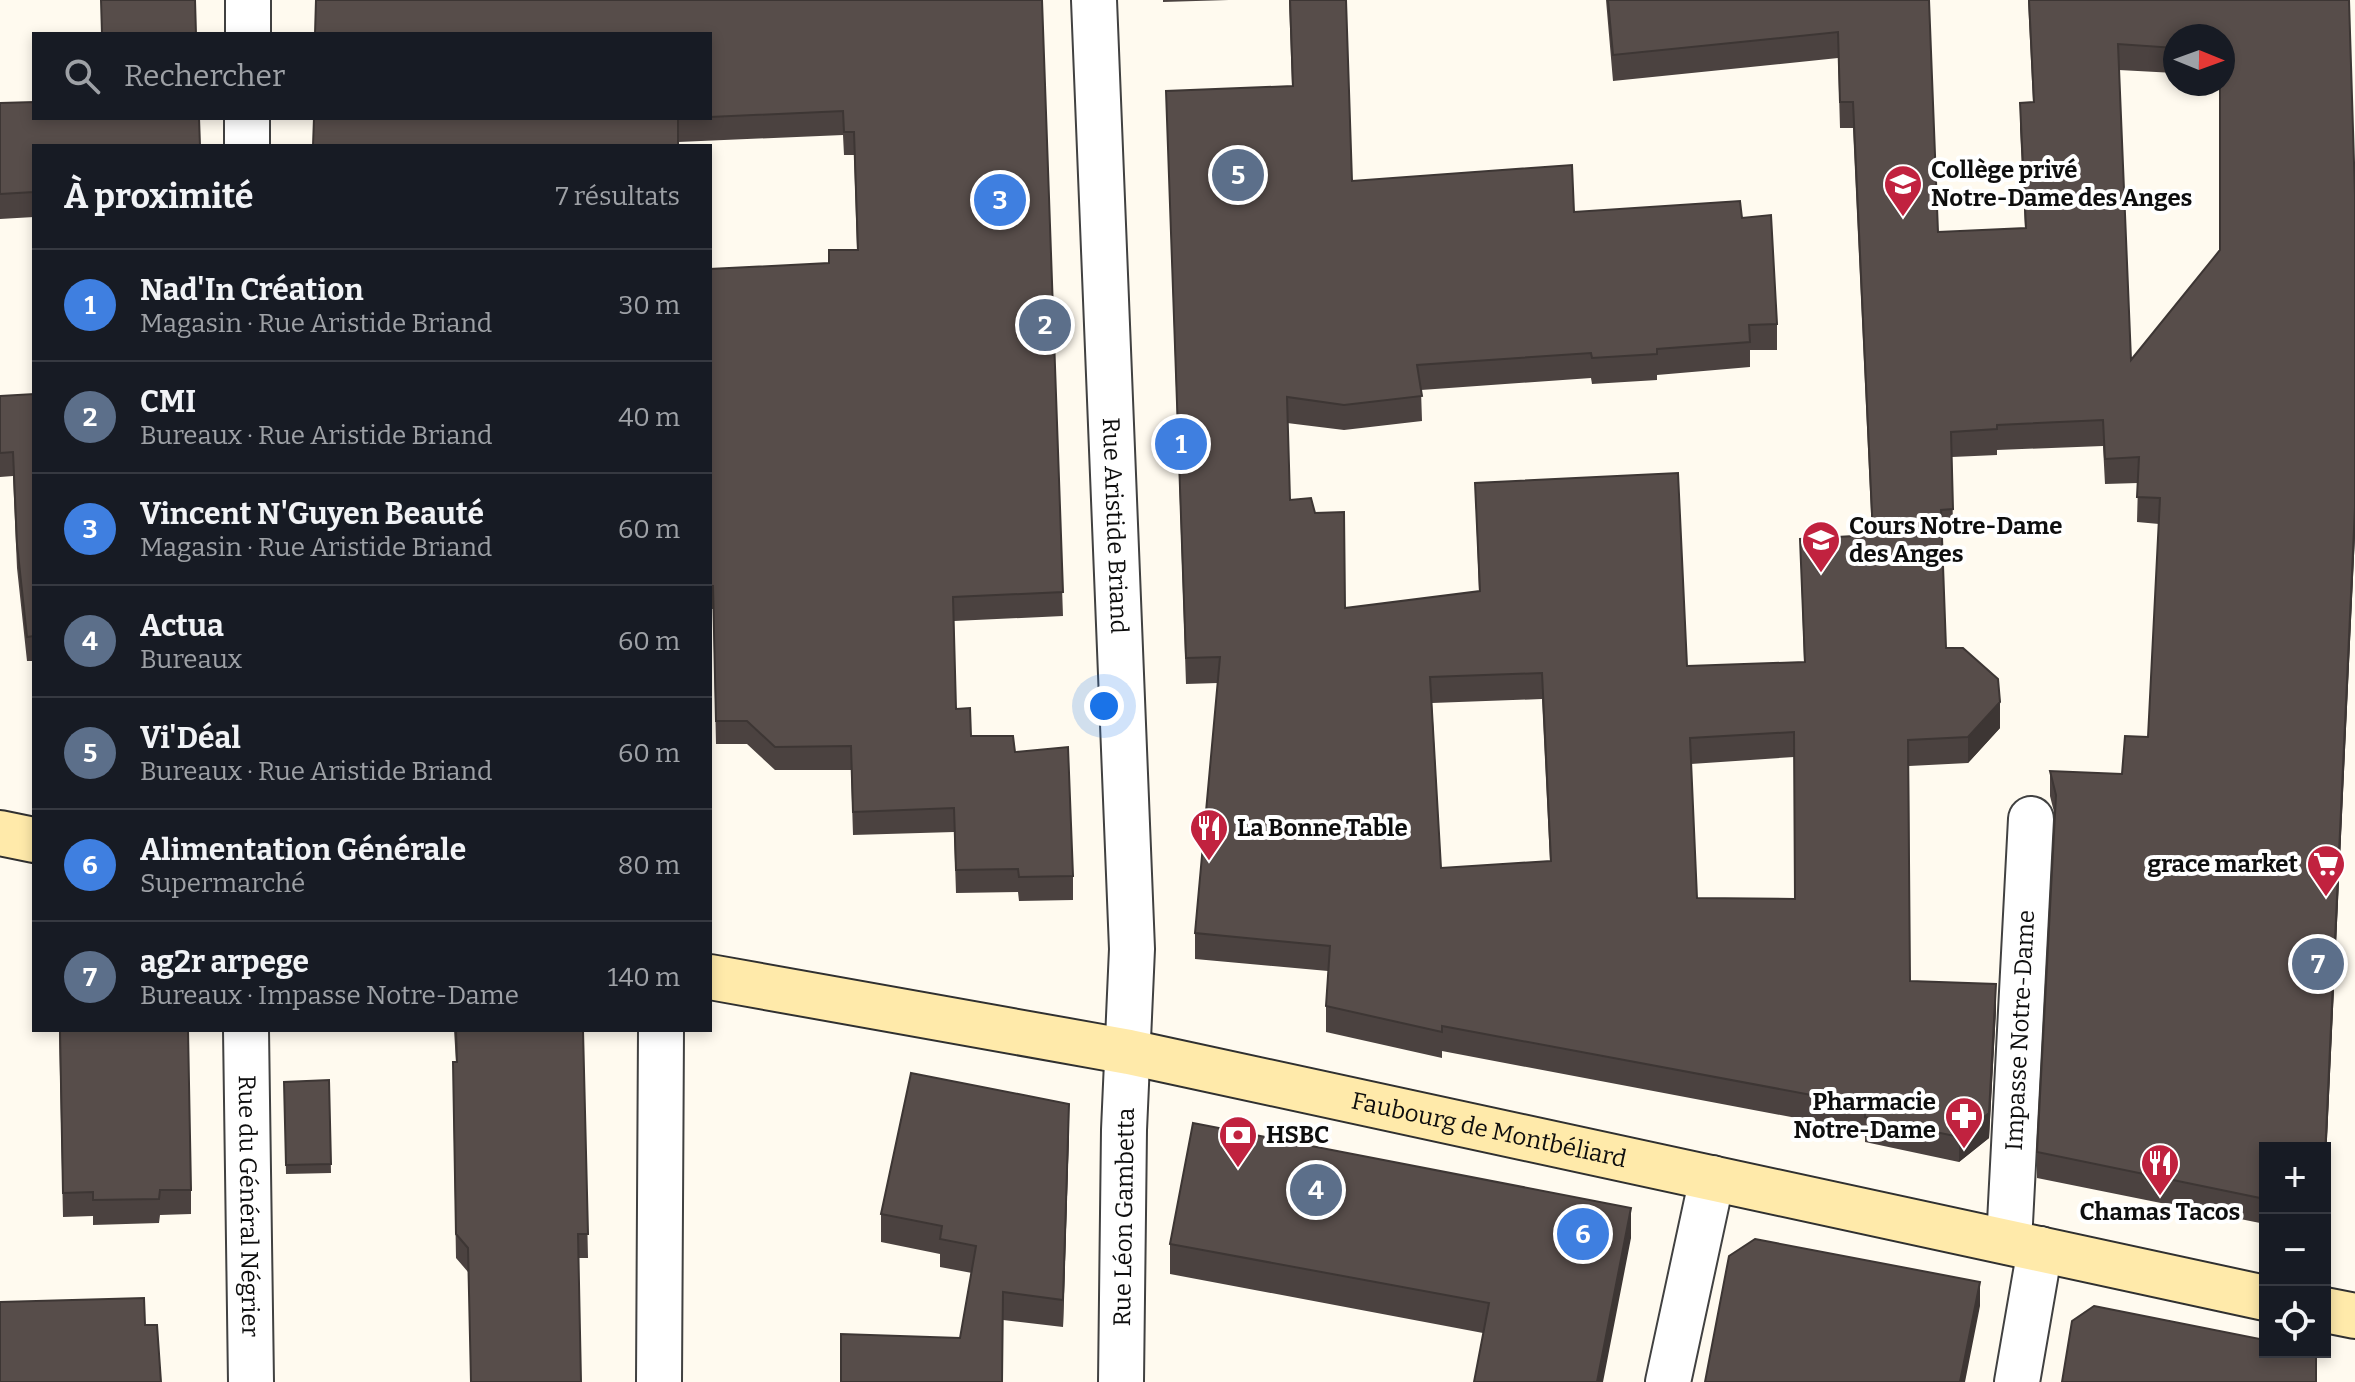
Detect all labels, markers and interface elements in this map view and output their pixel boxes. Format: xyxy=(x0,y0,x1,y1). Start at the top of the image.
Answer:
north arrow xyxy=(2163,24,2235,96)
search box xyxy=(32,32,712,120)
icon: search xyxy=(60,54,104,98)
text: Rechercher xyxy=(124,58,285,94)
pin: 5 xyxy=(1212,145,1264,205)
place label: Collège privé Notre-Dame des Anges xyxy=(1931,156,2193,212)
school or university icon: Collège privé Notre-Dame des Anges xyxy=(1882,163,1924,218)
pin: 3 xyxy=(974,170,1026,230)
text: À proximité xyxy=(64,176,254,217)
text: 7 résultats xyxy=(556,181,680,212)
text: Nad'In Création xyxy=(140,272,364,308)
text: 1 xyxy=(84,290,96,321)
text: 30 m xyxy=(619,290,680,321)
pin: 2 xyxy=(1019,295,1071,355)
text: Magasin · Rue Aristide Briand xyxy=(140,308,492,339)
text: CMI xyxy=(140,384,196,420)
text: 2 xyxy=(83,402,97,433)
text: 40 m xyxy=(618,402,680,433)
pin: 1 xyxy=(1155,414,1207,474)
street label: Rue Aristide Briand xyxy=(1097,417,1133,634)
text: Bureaux · Rue Aristide Briand xyxy=(140,420,492,451)
text: Vincent N'Guyen Beauté xyxy=(140,496,484,532)
place label: Cours Notre-Dame des Anges xyxy=(1849,512,2062,568)
text: 3 xyxy=(83,514,97,545)
text: 60 m xyxy=(618,514,680,545)
school or university icon: Cours Notre-Dame des Anges xyxy=(1800,519,1842,574)
text: Magasin · Rue Aristide Briand xyxy=(140,532,492,563)
text: Actua xyxy=(140,608,224,644)
text: 4 xyxy=(82,626,98,657)
text: 60 m xyxy=(618,626,680,657)
text: Bureaux xyxy=(140,644,242,675)
your location xyxy=(1084,686,1124,726)
text: Vi'Déal xyxy=(140,720,241,756)
text: 5 xyxy=(83,738,97,769)
text: 60 m xyxy=(618,738,680,769)
text: Bureaux · Rue Aristide Briand xyxy=(140,756,492,787)
restaurant icon: La Bonne Table xyxy=(1188,807,1230,862)
place label: La Bonne Table xyxy=(1237,814,1408,842)
text: Alimentation Générale xyxy=(140,832,466,868)
supermarket icon: grace market xyxy=(2305,843,2347,898)
text: 6 xyxy=(82,850,98,881)
text: 80 m xyxy=(618,850,680,881)
place label: grace market xyxy=(2147,850,2299,878)
text: Supermarché xyxy=(140,868,305,899)
street label: Impasse Notre-Dame xyxy=(2000,909,2040,1151)
pin: 7 xyxy=(2292,934,2344,994)
text: ag2r arpege xyxy=(140,944,309,980)
text: 7 xyxy=(83,962,97,993)
text: 140 m xyxy=(608,962,680,993)
text: Bureaux · Impasse Notre-Dame xyxy=(140,980,519,1011)
street label: Rue du Général Négrier xyxy=(233,1075,264,1338)
street label: Faubourg de Montbéliard xyxy=(1349,1087,1629,1173)
place label: Pharmacie Notre-Dame xyxy=(1793,1088,1936,1144)
pharmacy icon: Pharmacie Notre-Dame xyxy=(1943,1095,1985,1150)
street label: Rue Léon Gambetta xyxy=(1108,1107,1140,1327)
bank icon: HSBC xyxy=(1217,1114,1259,1169)
place label: HSBC xyxy=(1266,1121,1329,1149)
restaurant icon: Chamas Tacos xyxy=(2139,1142,2181,1197)
map controls xyxy=(2259,1142,2331,1358)
button: + xyxy=(2259,1142,2331,1214)
pin: 4 xyxy=(1290,1160,1342,1220)
place label: Chamas Tacos xyxy=(2080,1198,2241,1226)
pin: 6 xyxy=(1557,1204,1609,1264)
button: − xyxy=(2259,1214,2331,1286)
button: locate xyxy=(2259,1286,2331,1358)

